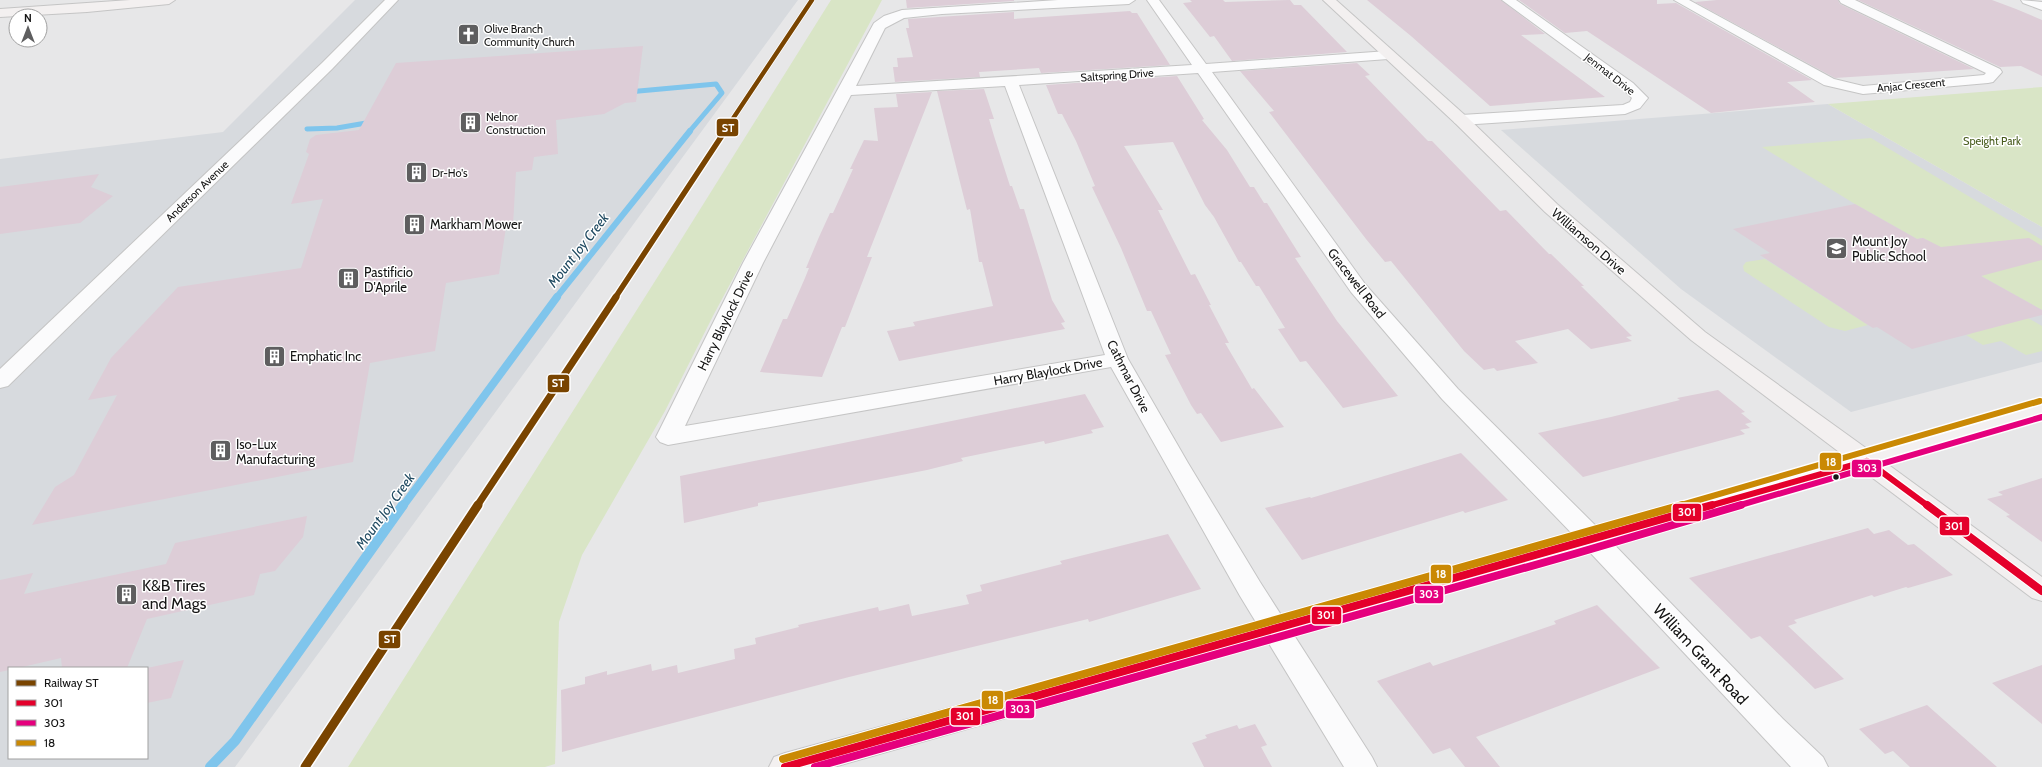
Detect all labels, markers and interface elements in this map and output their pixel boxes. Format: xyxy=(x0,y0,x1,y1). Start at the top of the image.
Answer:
north arrow xyxy=(8,8,48,48)
text: N xyxy=(24,11,32,25)
church icon: Olive Branch Community Church xyxy=(455,22,481,48)
place label: Olive Branch Community Church xyxy=(484,22,575,49)
street label: Jenmat Drive xyxy=(1581,49,1638,98)
street label: Saltspring Drive xyxy=(1080,65,1154,85)
street label: Anjac Crescent xyxy=(1876,75,1946,95)
building icon: Nelnor Construction xyxy=(458,110,484,136)
place label: Nelnor Construction xyxy=(486,110,546,137)
line badge: ST xyxy=(716,118,739,137)
text: ST xyxy=(722,121,734,135)
park label: Speight Park xyxy=(1963,134,2021,148)
street label: Anderson Avenue xyxy=(163,157,232,225)
building icon: Dr-Ho's xyxy=(404,160,430,186)
place label: Dr-Ho's xyxy=(432,166,468,180)
street label: Williamson Drive xyxy=(1549,204,1630,278)
water label: Mount Joy Creek xyxy=(543,208,613,292)
building icon: Markham Mower xyxy=(401,211,427,237)
place label: Markham Mower xyxy=(430,216,523,232)
place label: Mount Joy Public School xyxy=(1852,233,1926,264)
school or university icon: Mount Joy Public School xyxy=(1824,235,1850,261)
street label: Gracewell Road xyxy=(1325,245,1389,321)
place label: Pastificio D'Aprile xyxy=(364,264,413,295)
building icon: Pastificio D'Aprile xyxy=(335,266,361,292)
street label: Harry Blaylock Drive xyxy=(694,267,757,373)
street label: Cathmar Drive xyxy=(1104,337,1154,415)
building icon: Emphatic Inc xyxy=(261,343,287,369)
place label: Emphatic Inc xyxy=(290,348,361,364)
street label: Harry Blaylock Drive xyxy=(992,353,1104,388)
line badge: ST xyxy=(547,374,570,393)
text: ST xyxy=(552,376,564,390)
place label: Iso-Lux Manufacturing xyxy=(236,436,316,467)
building icon: Iso-Lux Manufacturing xyxy=(208,438,234,464)
line badge: 18 xyxy=(1819,452,1842,471)
text: 18 xyxy=(1826,455,1837,469)
line badge: 303 xyxy=(1851,459,1882,478)
text: 303 xyxy=(1857,461,1877,475)
water label: Mount Joy Creek xyxy=(351,469,419,553)
unlabelled marker xyxy=(1831,472,1841,482)
line badge: 301 xyxy=(1672,503,1702,522)
text: 301 xyxy=(1678,505,1696,519)
line badge: 301 xyxy=(1939,516,1970,536)
text: 301 xyxy=(1945,519,1963,533)
line badge: 18 xyxy=(1430,564,1452,584)
text: 18 xyxy=(1436,567,1447,581)
place label: K&B Tires and Mags xyxy=(142,576,207,613)
building icon: K&B Tires and Mags xyxy=(114,581,140,607)
line badge: 303 xyxy=(1414,585,1444,604)
text: 303 xyxy=(1419,587,1439,601)
street label: William Grant Road xyxy=(1649,600,1752,709)
line badge: 301 xyxy=(1311,606,1342,625)
text: 301 xyxy=(1317,608,1335,622)
line badge: ST xyxy=(378,630,401,649)
text: ST xyxy=(384,632,396,646)
legend xyxy=(8,667,148,759)
text: Railway ST xyxy=(44,675,99,690)
line badge: 18 xyxy=(981,690,1004,710)
text: 18 xyxy=(988,693,999,707)
text: 301 xyxy=(44,695,63,710)
line badge: 303 xyxy=(1005,700,1035,719)
text: 303 xyxy=(1010,702,1030,716)
line badge: 301 xyxy=(950,707,981,726)
text: 301 xyxy=(956,709,974,723)
text: 303 xyxy=(44,715,65,730)
text: 18 xyxy=(44,735,55,750)

